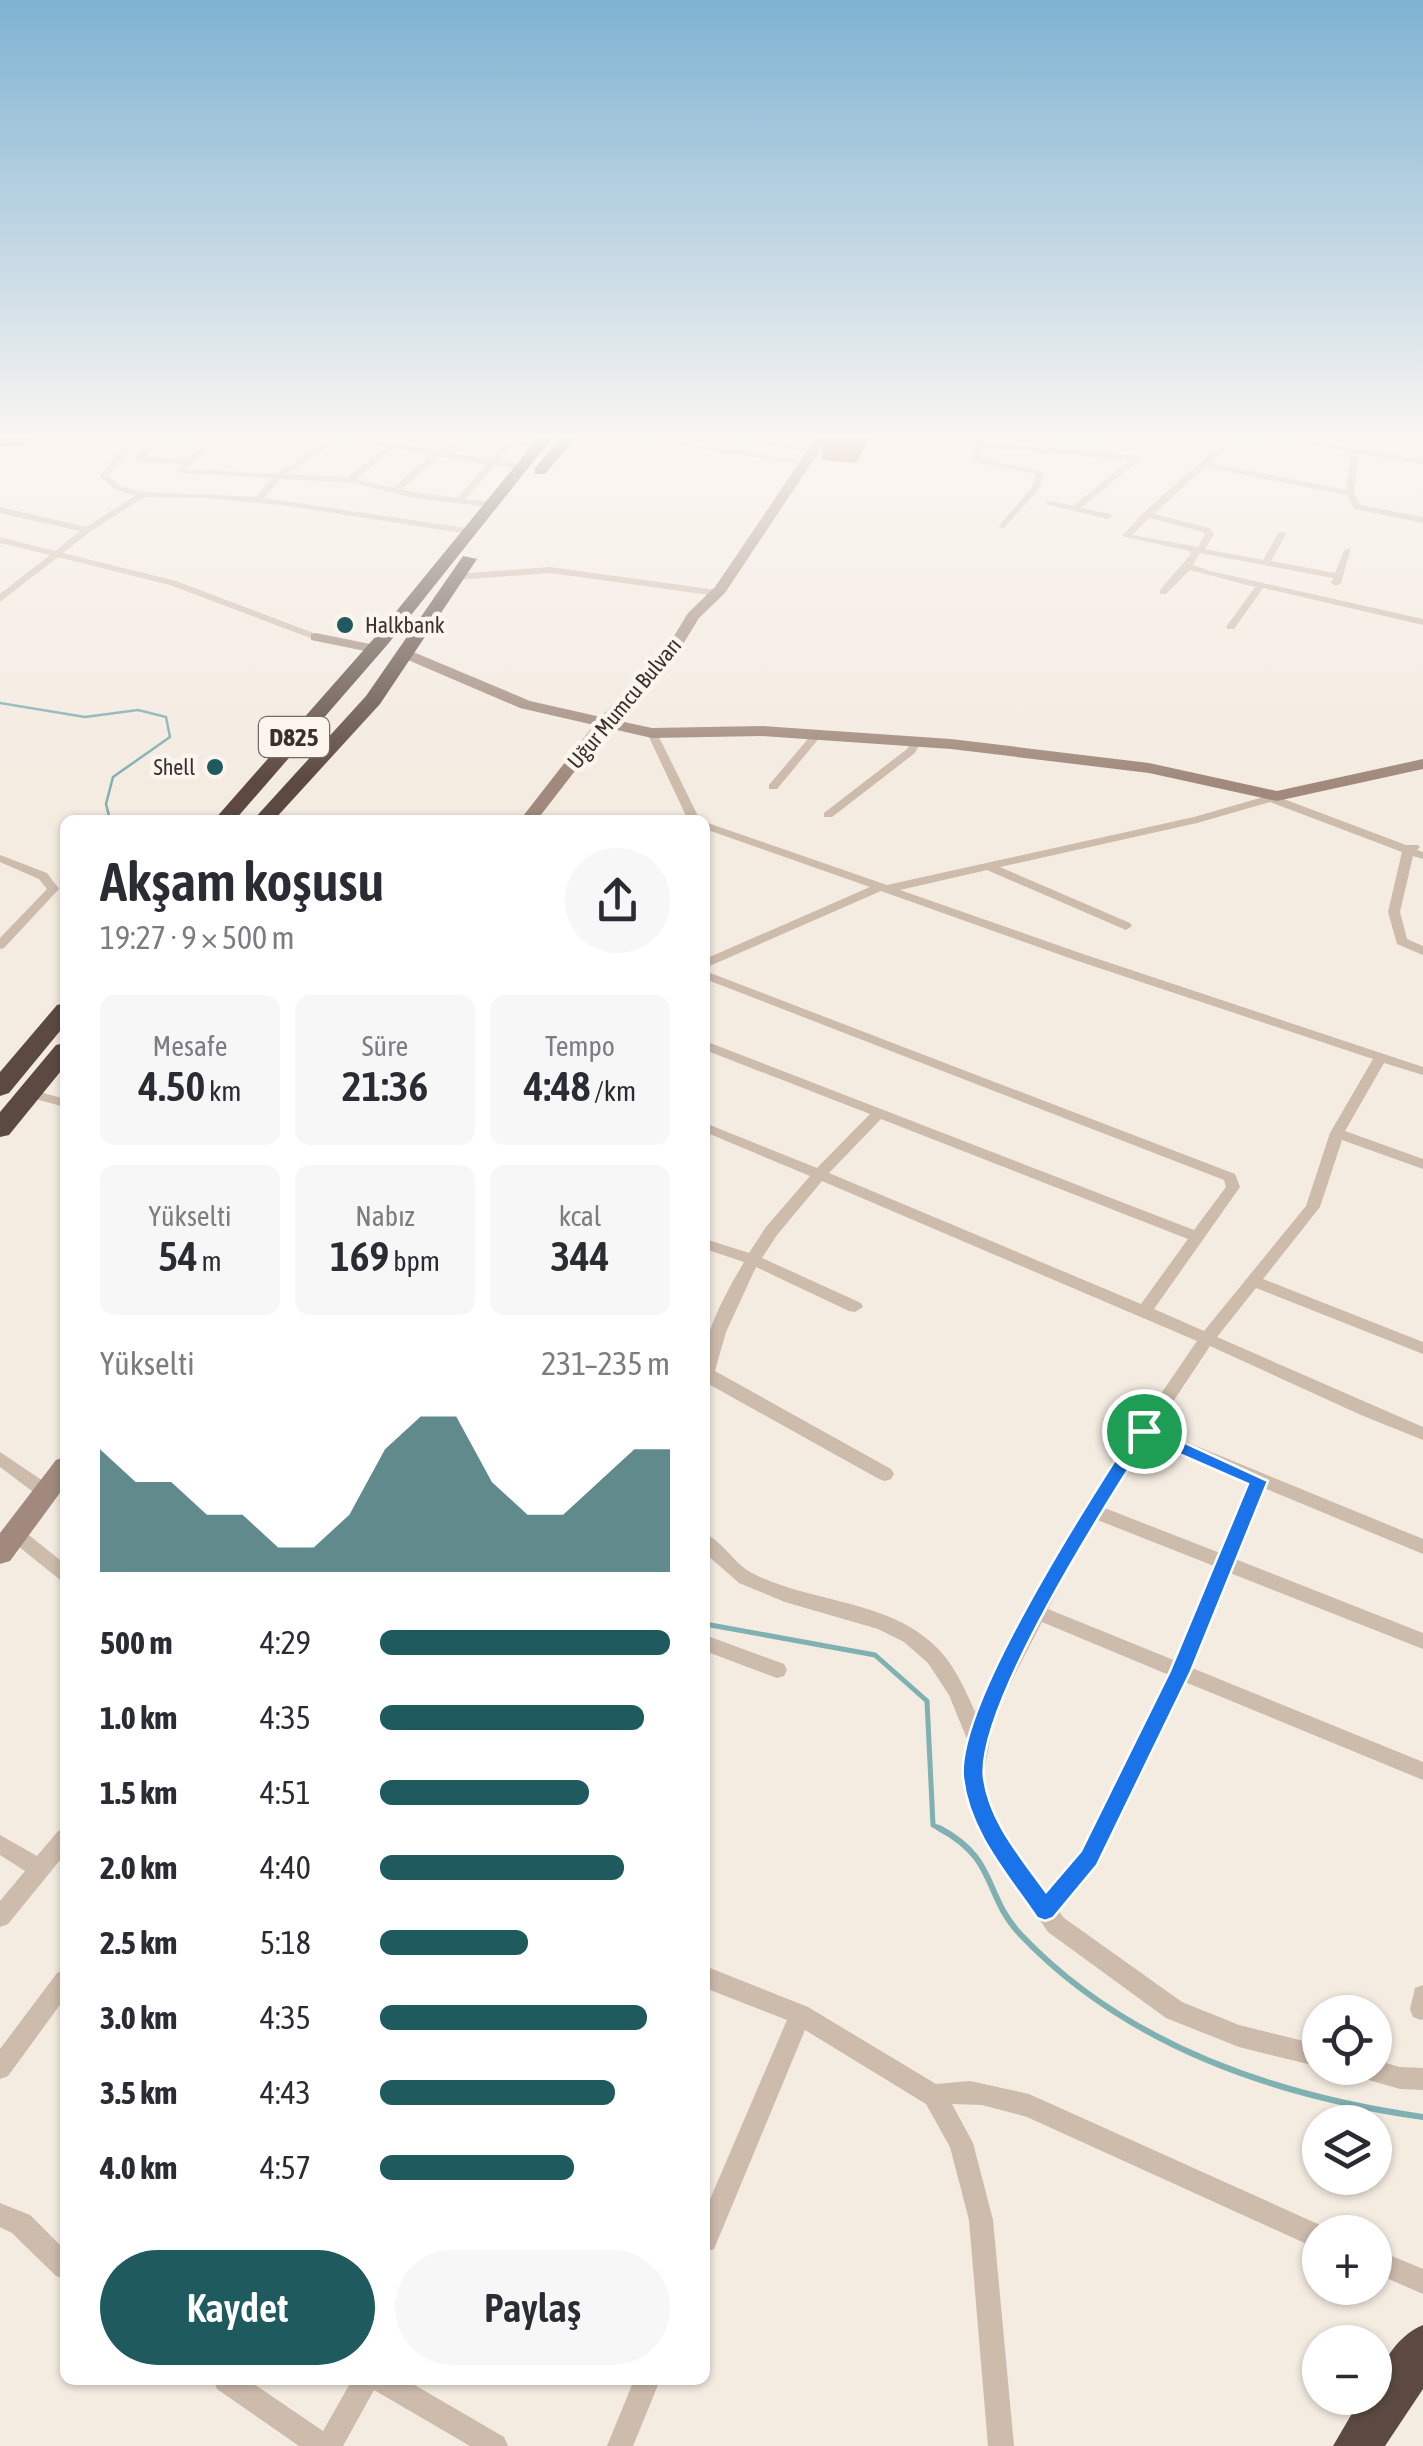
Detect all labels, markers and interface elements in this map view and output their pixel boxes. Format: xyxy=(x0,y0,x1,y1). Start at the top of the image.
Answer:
place label: Halkbank xyxy=(365,612,445,638)
marker: Halkbank xyxy=(334,614,356,636)
street label: Uğur Mumcu Bulvarı xyxy=(562,632,686,774)
road number: D825 xyxy=(259,717,329,757)
place label: Shell xyxy=(153,754,195,780)
marker: Shell xyxy=(204,756,226,778)
button: share xyxy=(565,848,670,953)
text: Akşam koşusu xyxy=(100,850,384,913)
text: 19:27 · 9 × 500 m xyxy=(100,919,294,956)
text: Mesafe xyxy=(153,1030,227,1062)
text: Süre xyxy=(362,1030,408,1062)
text: Tempo xyxy=(545,1030,615,1062)
text: 4.50 xyxy=(138,1062,205,1110)
text: 21:36 xyxy=(342,1062,428,1110)
text: 4:48 xyxy=(524,1062,590,1110)
text: km xyxy=(205,1075,242,1107)
text: /km xyxy=(590,1075,636,1107)
text: Yükselti xyxy=(149,1200,231,1232)
text: Nabız xyxy=(355,1200,415,1232)
text: kcal xyxy=(559,1200,601,1232)
text: 54 xyxy=(158,1232,198,1280)
text: 169 xyxy=(330,1232,389,1280)
text: 344 xyxy=(550,1232,610,1280)
text: m xyxy=(198,1245,222,1277)
text: bpm xyxy=(389,1245,440,1277)
text: Yükselti xyxy=(100,1345,195,1382)
text: 231–235 m xyxy=(541,1345,670,1382)
pin xyxy=(1102,1389,1187,1474)
icon: arrive xyxy=(1117,1404,1172,1459)
text: 500 m xyxy=(100,1624,173,1661)
text: 4:29 xyxy=(260,1624,311,1661)
text: 1.0 km xyxy=(100,1699,177,1736)
text: 4:35 xyxy=(260,1699,311,1736)
text: 1.5 km xyxy=(100,1774,177,1811)
text: 4:51 xyxy=(260,1774,311,1811)
text: 2.0 km xyxy=(100,1849,177,1886)
text: 4:40 xyxy=(260,1849,311,1886)
text: 2.5 km xyxy=(100,1924,177,1961)
text: 5:18 xyxy=(260,1924,311,1961)
map controls xyxy=(1302,1995,1392,2415)
button: locate xyxy=(1302,1995,1392,2085)
text: 3.0 km xyxy=(100,1999,177,2036)
text: 4:35 xyxy=(260,1999,311,2036)
text: 3.5 km xyxy=(100,2074,177,2111)
text: 4:43 xyxy=(260,2074,311,2111)
button: layers xyxy=(1302,2105,1392,2195)
text: 4.0 km xyxy=(100,2149,177,2186)
text: 4:57 xyxy=(260,2149,311,2186)
button: + xyxy=(1302,2215,1392,2305)
button: Kaydet xyxy=(100,2250,375,2365)
button: Paylaş xyxy=(395,2250,670,2365)
button: − xyxy=(1302,2325,1392,2415)

